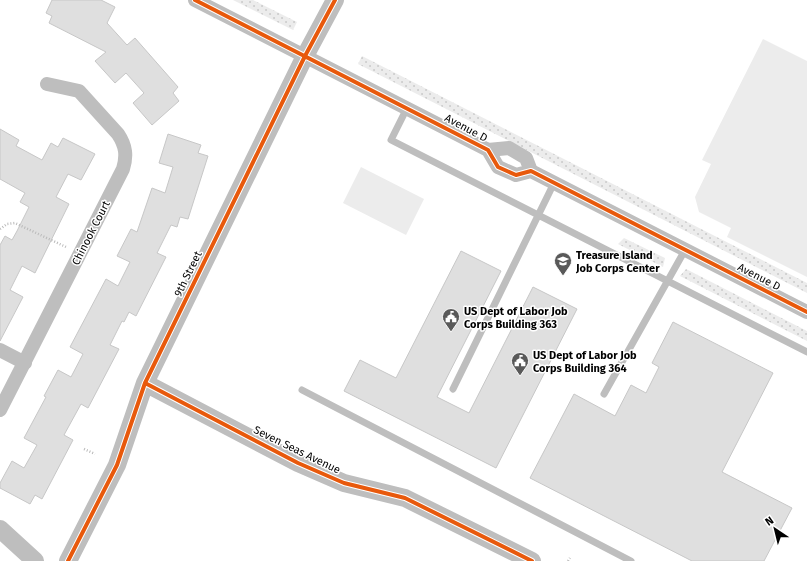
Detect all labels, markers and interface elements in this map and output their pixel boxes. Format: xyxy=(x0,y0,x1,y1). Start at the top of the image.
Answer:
street label: Avenue D xyxy=(442,111,490,145)
street label: Chinook Court xyxy=(69,199,113,267)
street label: 9th Street xyxy=(171,249,205,299)
place label: Treasure Island Job Corps Center xyxy=(575,249,660,275)
school or university icon: Treasure Island Job Corps Center xyxy=(553,251,573,276)
street label: Avenue D xyxy=(735,261,783,293)
place label: US Dept of Labor Job Corps Building 363 xyxy=(464,305,568,331)
public building icon: US Dept of Labor Job Corps Building 363 xyxy=(441,307,461,332)
place label: US Dept of Labor Job Corps Building 364 xyxy=(533,349,637,375)
public building icon: US Dept of Labor Job Corps Building 364 xyxy=(510,351,530,376)
street label: Seven Seas Avenue xyxy=(251,423,343,477)
north arrow xyxy=(755,509,795,549)
text: N xyxy=(763,514,776,529)

